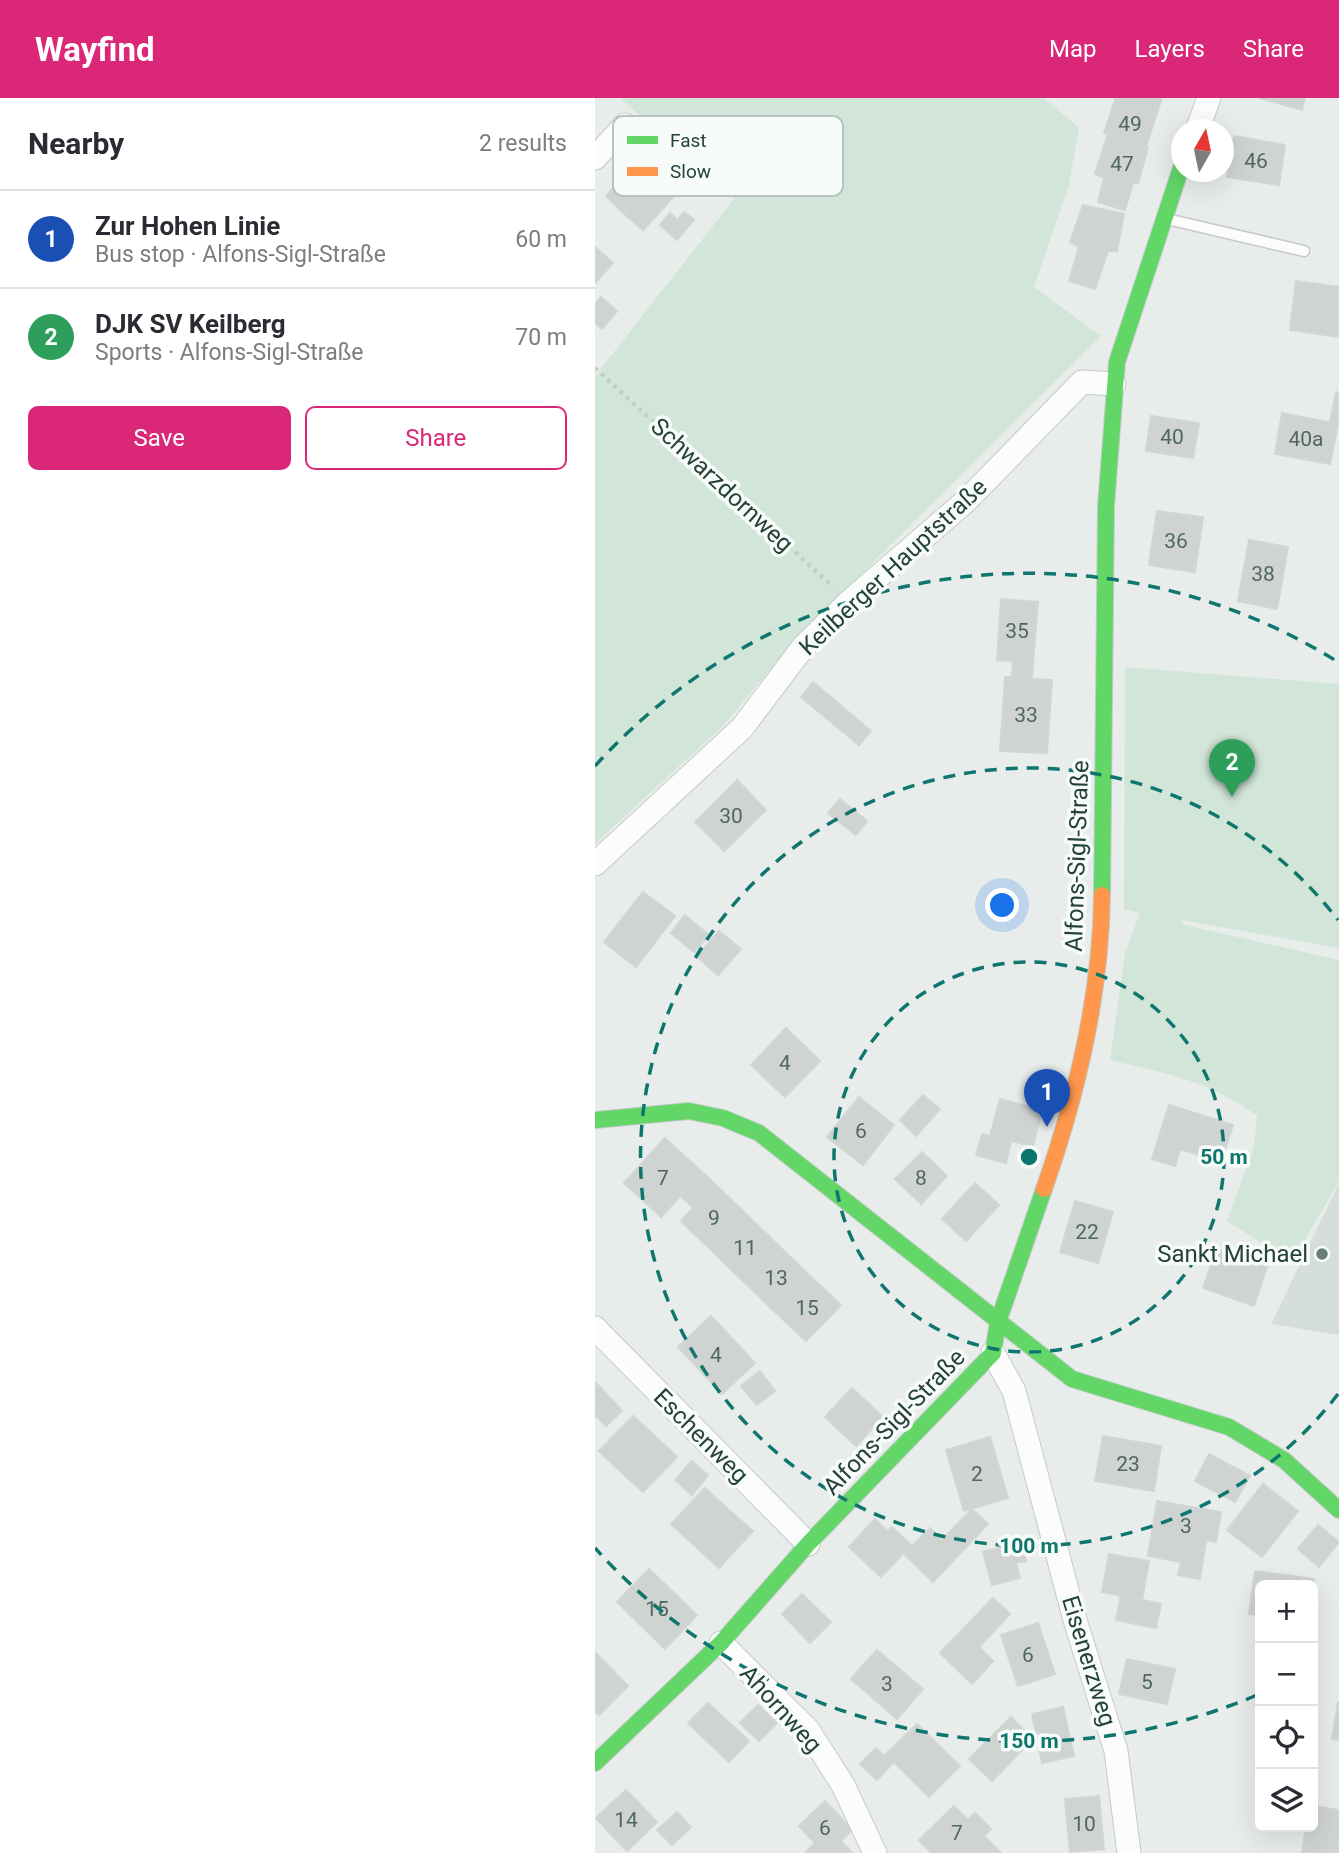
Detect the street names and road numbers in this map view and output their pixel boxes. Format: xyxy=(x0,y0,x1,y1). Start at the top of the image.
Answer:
street label: Schwarzdornweg xyxy=(645,412,799,558)
street label: Keilberger Hauptstraße xyxy=(793,473,993,661)
street label: Alfons-Sigl-Straße xyxy=(1060,760,1094,952)
street label: Alfons-Sigl-Straße xyxy=(817,1343,971,1501)
street label: Eschenweg xyxy=(648,1383,754,1489)
street label: Eisenerzweg xyxy=(1056,1592,1122,1730)
street label: Ahornweg xyxy=(734,1659,828,1759)

